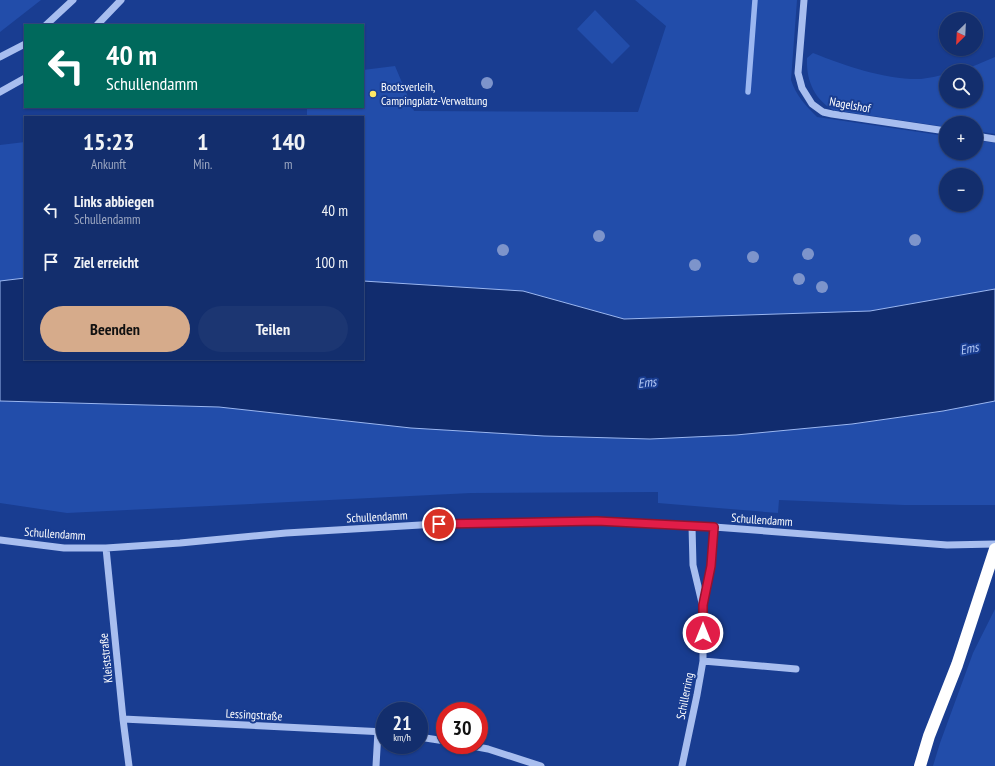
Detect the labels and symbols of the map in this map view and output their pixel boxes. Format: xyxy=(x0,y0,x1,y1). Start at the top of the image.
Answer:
north arrow xyxy=(939,12,983,56)
place label: Bootsverleih, Campingplatz-Verwaltung xyxy=(381,79,488,108)
marker: Bootsverleih, Campingplatz-Verwaltung xyxy=(368,89,378,99)
street label: Nagelshof xyxy=(828,94,873,116)
water label: Ems xyxy=(958,338,981,359)
water label: Ems xyxy=(637,373,659,392)
street label: Schullendamm xyxy=(346,507,408,526)
pin xyxy=(422,507,456,541)
street label: Schullendamm xyxy=(731,510,793,529)
street label: Schullendamm xyxy=(24,524,86,543)
position arrow xyxy=(682,612,724,654)
street label: Kleiststraße xyxy=(95,632,116,684)
street label: Schillerring xyxy=(673,671,696,721)
speed limit sign: 30 xyxy=(436,702,488,754)
street label: Lessingstraße xyxy=(225,706,283,723)

